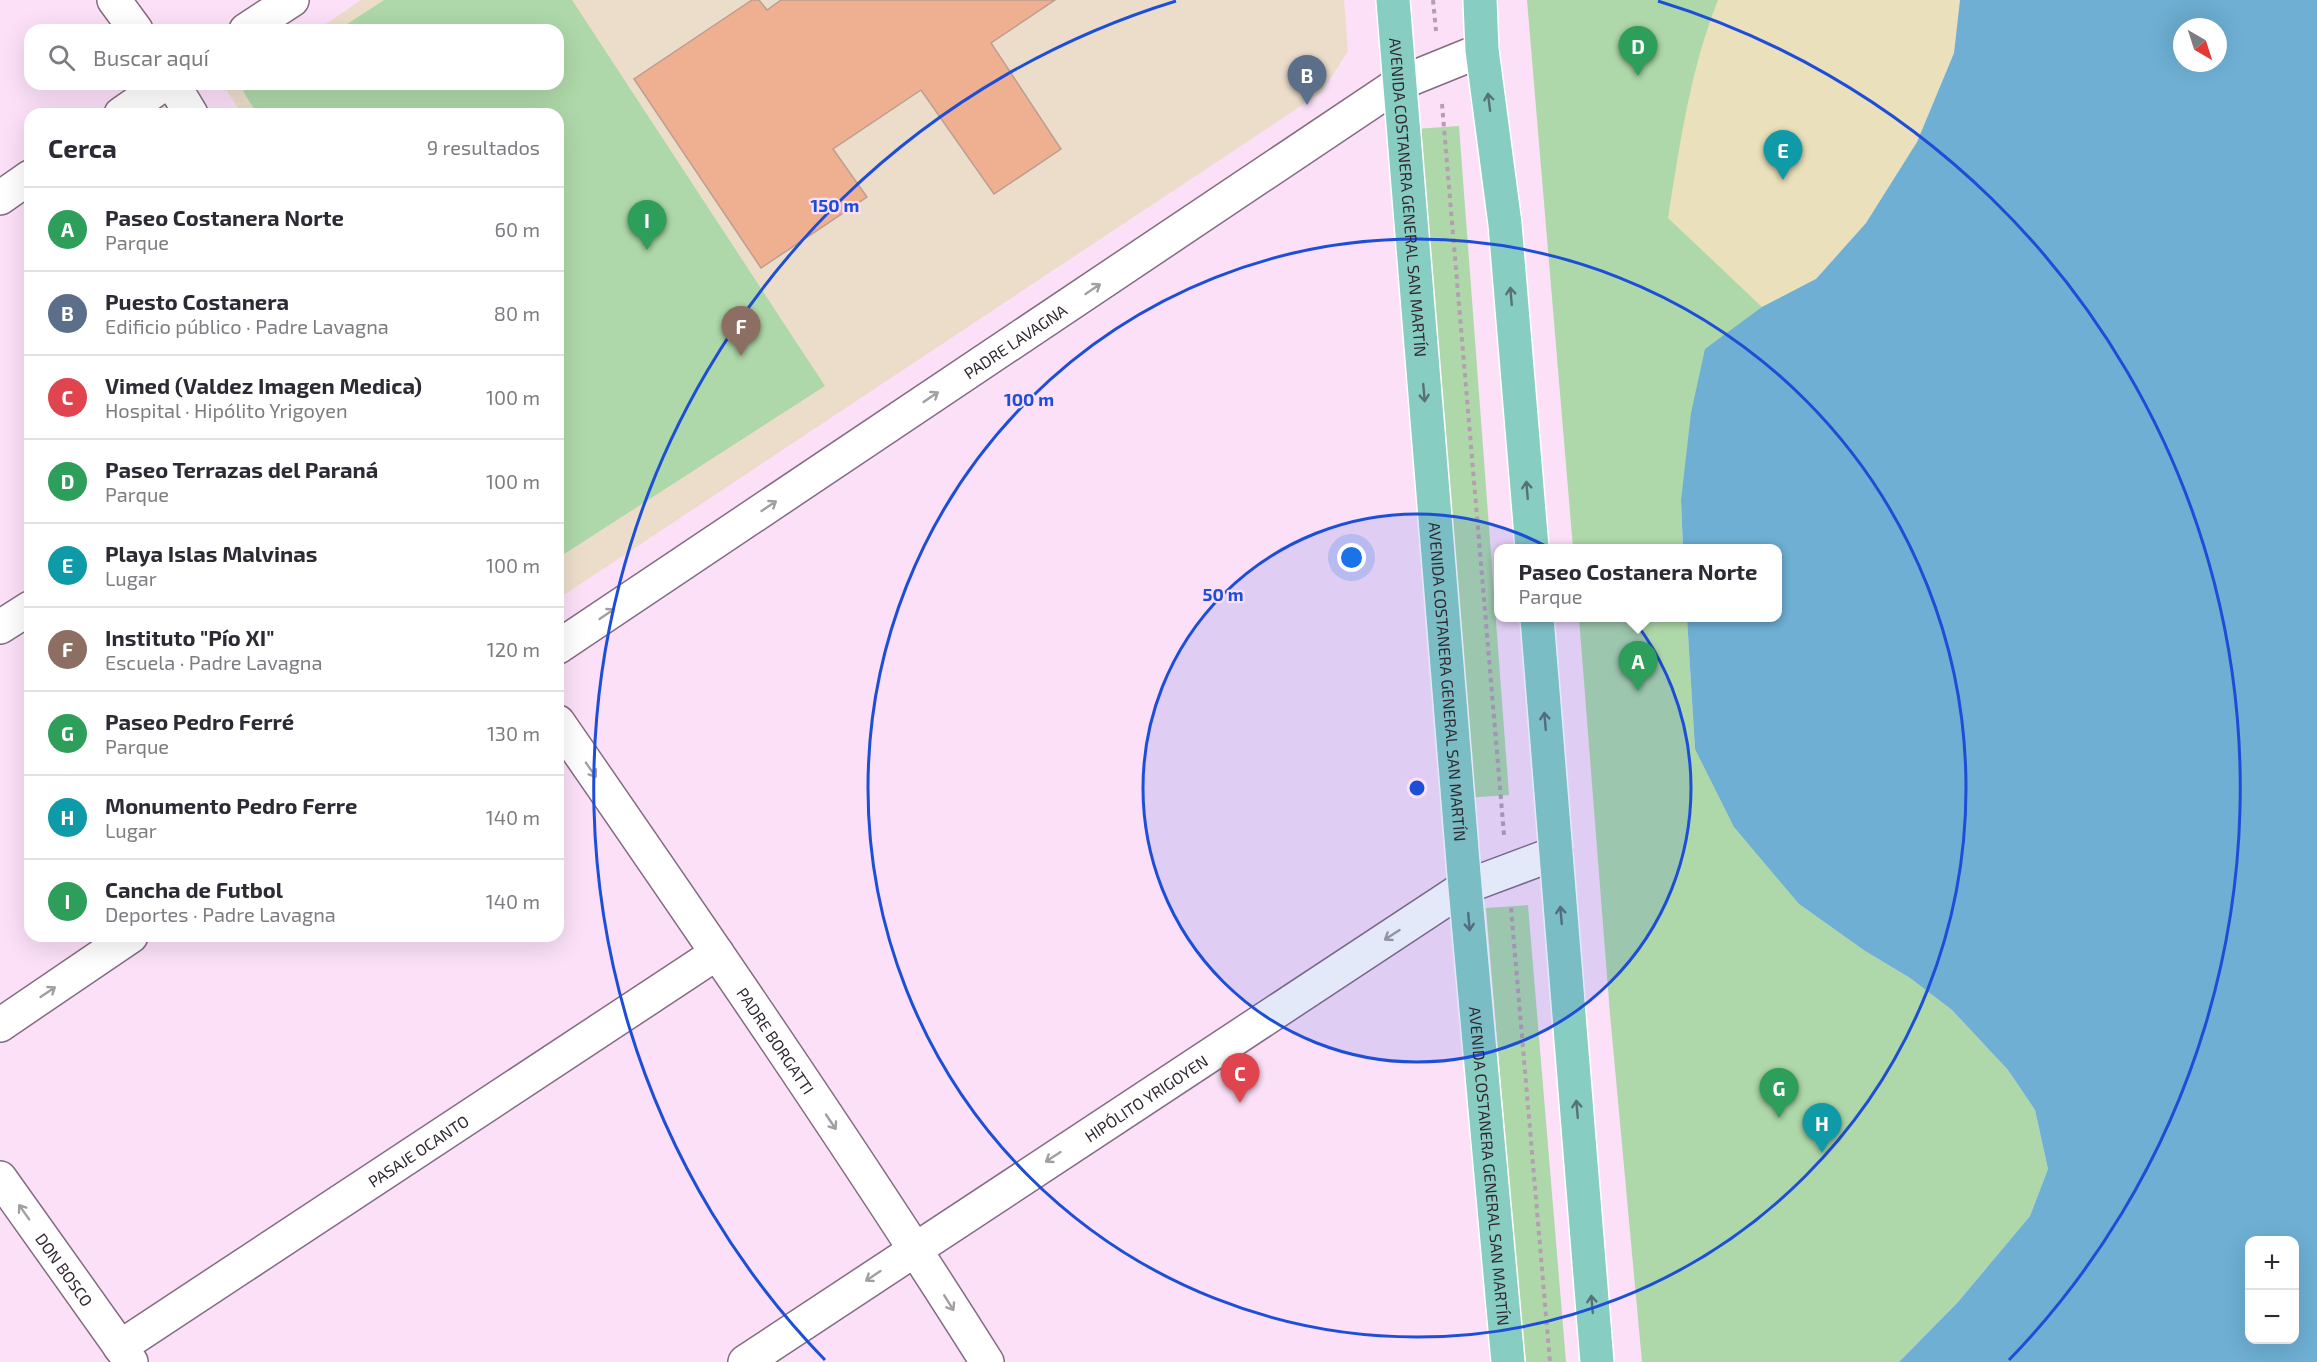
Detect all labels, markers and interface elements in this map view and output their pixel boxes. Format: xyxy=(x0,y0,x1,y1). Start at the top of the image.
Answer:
north arrow xyxy=(2173,18,2227,72)
search box xyxy=(24,24,564,90)
pin: D xyxy=(1618,26,1658,76)
street label: AVENIDA COSTANERA GENERAL SAN MARTÍN xyxy=(1387,37,1431,358)
icon: search xyxy=(45,41,78,74)
text: Buscar aquí xyxy=(93,44,209,70)
pin: B xyxy=(1288,56,1326,105)
one-way arrow xyxy=(1483,93,1494,113)
pin: E xyxy=(1764,130,1802,180)
text: Cerca xyxy=(48,132,117,163)
text: 9 resultados xyxy=(427,135,540,159)
text: 150 m xyxy=(811,194,859,216)
pin: I xyxy=(628,200,666,250)
text: Paseo Costanera Norte xyxy=(105,204,344,230)
text: A xyxy=(61,217,74,241)
text: 60 m xyxy=(495,217,540,241)
text: Parque xyxy=(105,230,169,254)
one-way arrow xyxy=(1084,282,1101,295)
one-way arrow xyxy=(1505,286,1516,306)
text: Puesto Costanera xyxy=(105,288,289,314)
street label: PADRE LAVAGNA xyxy=(960,299,1070,382)
text: B xyxy=(61,301,74,325)
text: 80 m xyxy=(494,301,540,325)
pin: F xyxy=(722,306,760,356)
text: Edificio público · Padre Lavagna xyxy=(105,314,389,338)
text: Vimed (Valdez Imagen Medica) xyxy=(105,372,422,398)
one-way arrow xyxy=(1419,383,1430,403)
text: C xyxy=(62,385,73,409)
text: 100 m xyxy=(486,385,540,409)
text: 100 m xyxy=(1004,388,1054,410)
one-way arrow xyxy=(922,391,938,403)
text: Hospital · Hipólito Yrigoyen xyxy=(105,398,348,422)
text: Paseo Terrazas del Paraná xyxy=(105,456,378,482)
text: D xyxy=(61,469,74,493)
text: 100 m xyxy=(486,469,540,493)
one-way arrow xyxy=(1521,481,1532,501)
text: Parque xyxy=(105,482,169,506)
one-way arrow xyxy=(760,499,777,512)
street label: AVENIDA COSTANERA GENERAL SAN MARTÍN xyxy=(1426,521,1471,842)
text: Playa Islas Malvinas xyxy=(105,540,317,566)
your location xyxy=(1337,543,1366,572)
popup xyxy=(1494,544,1782,622)
text: E xyxy=(62,553,73,577)
text: 100 m xyxy=(486,553,540,577)
text: Paseo Costanera Norte xyxy=(1519,558,1757,584)
text: Lugar xyxy=(105,566,157,590)
text: 50 m xyxy=(1202,583,1244,605)
text: Parque xyxy=(1519,584,1583,608)
one-way arrow xyxy=(598,608,614,620)
text: Instituto "Pío XI" xyxy=(105,624,274,650)
text: F xyxy=(62,637,73,661)
text: 120 m xyxy=(487,637,540,661)
pin: A xyxy=(1618,642,1658,691)
text: Escuela · Padre Lavagna xyxy=(105,650,322,674)
text: Paseo Pedro Ferré xyxy=(105,708,294,734)
one-way arrow xyxy=(1540,711,1551,731)
text: G xyxy=(61,721,74,745)
text: 130 m xyxy=(487,721,540,745)
text: Parque xyxy=(105,734,169,758)
one-way arrow xyxy=(585,761,597,778)
centre of rings xyxy=(1407,778,1427,798)
text: Monumento Pedro Ferre xyxy=(105,792,357,818)
text: H xyxy=(61,805,74,829)
text: 140 m xyxy=(486,805,540,829)
text: Lugar xyxy=(105,818,157,842)
text: Cancha de Futbol xyxy=(105,876,283,902)
text: I xyxy=(65,889,70,913)
text: 140 m xyxy=(486,889,540,913)
text: Deportes · Padre Lavagna xyxy=(105,902,336,926)
one-way arrow xyxy=(1555,905,1566,925)
one-way arrow xyxy=(1464,912,1475,932)
one-way arrow xyxy=(1384,929,1401,941)
street label: PADRE BORGATTI xyxy=(734,984,819,1097)
one-way arrow xyxy=(40,986,56,998)
street label: AVENIDA COSTANERA GENERAL SAN MARTÍN xyxy=(1466,1006,1514,1326)
street label: HIPÓLITO YRIGOYEN xyxy=(1081,1050,1211,1145)
pin: C xyxy=(1220,1054,1260,1103)
pin: G xyxy=(1760,1068,1798,1118)
one-way arrow xyxy=(1571,1100,1582,1120)
pin: H xyxy=(1802,1104,1842,1153)
street label: PASAJE OCANTO xyxy=(364,1110,472,1190)
one-way arrow xyxy=(825,1114,837,1130)
one-way arrow xyxy=(1045,1152,1062,1164)
one-way arrow xyxy=(18,1204,30,1220)
street label: DON BOSCO xyxy=(32,1229,97,1310)
map controls xyxy=(2245,1236,2299,1344)
button: + xyxy=(2245,1236,2299,1290)
one-way arrow xyxy=(865,1270,882,1282)
button: − xyxy=(2245,1290,2299,1344)
one-way arrow xyxy=(944,1294,956,1311)
one-way arrow xyxy=(1587,1294,1598,1314)

